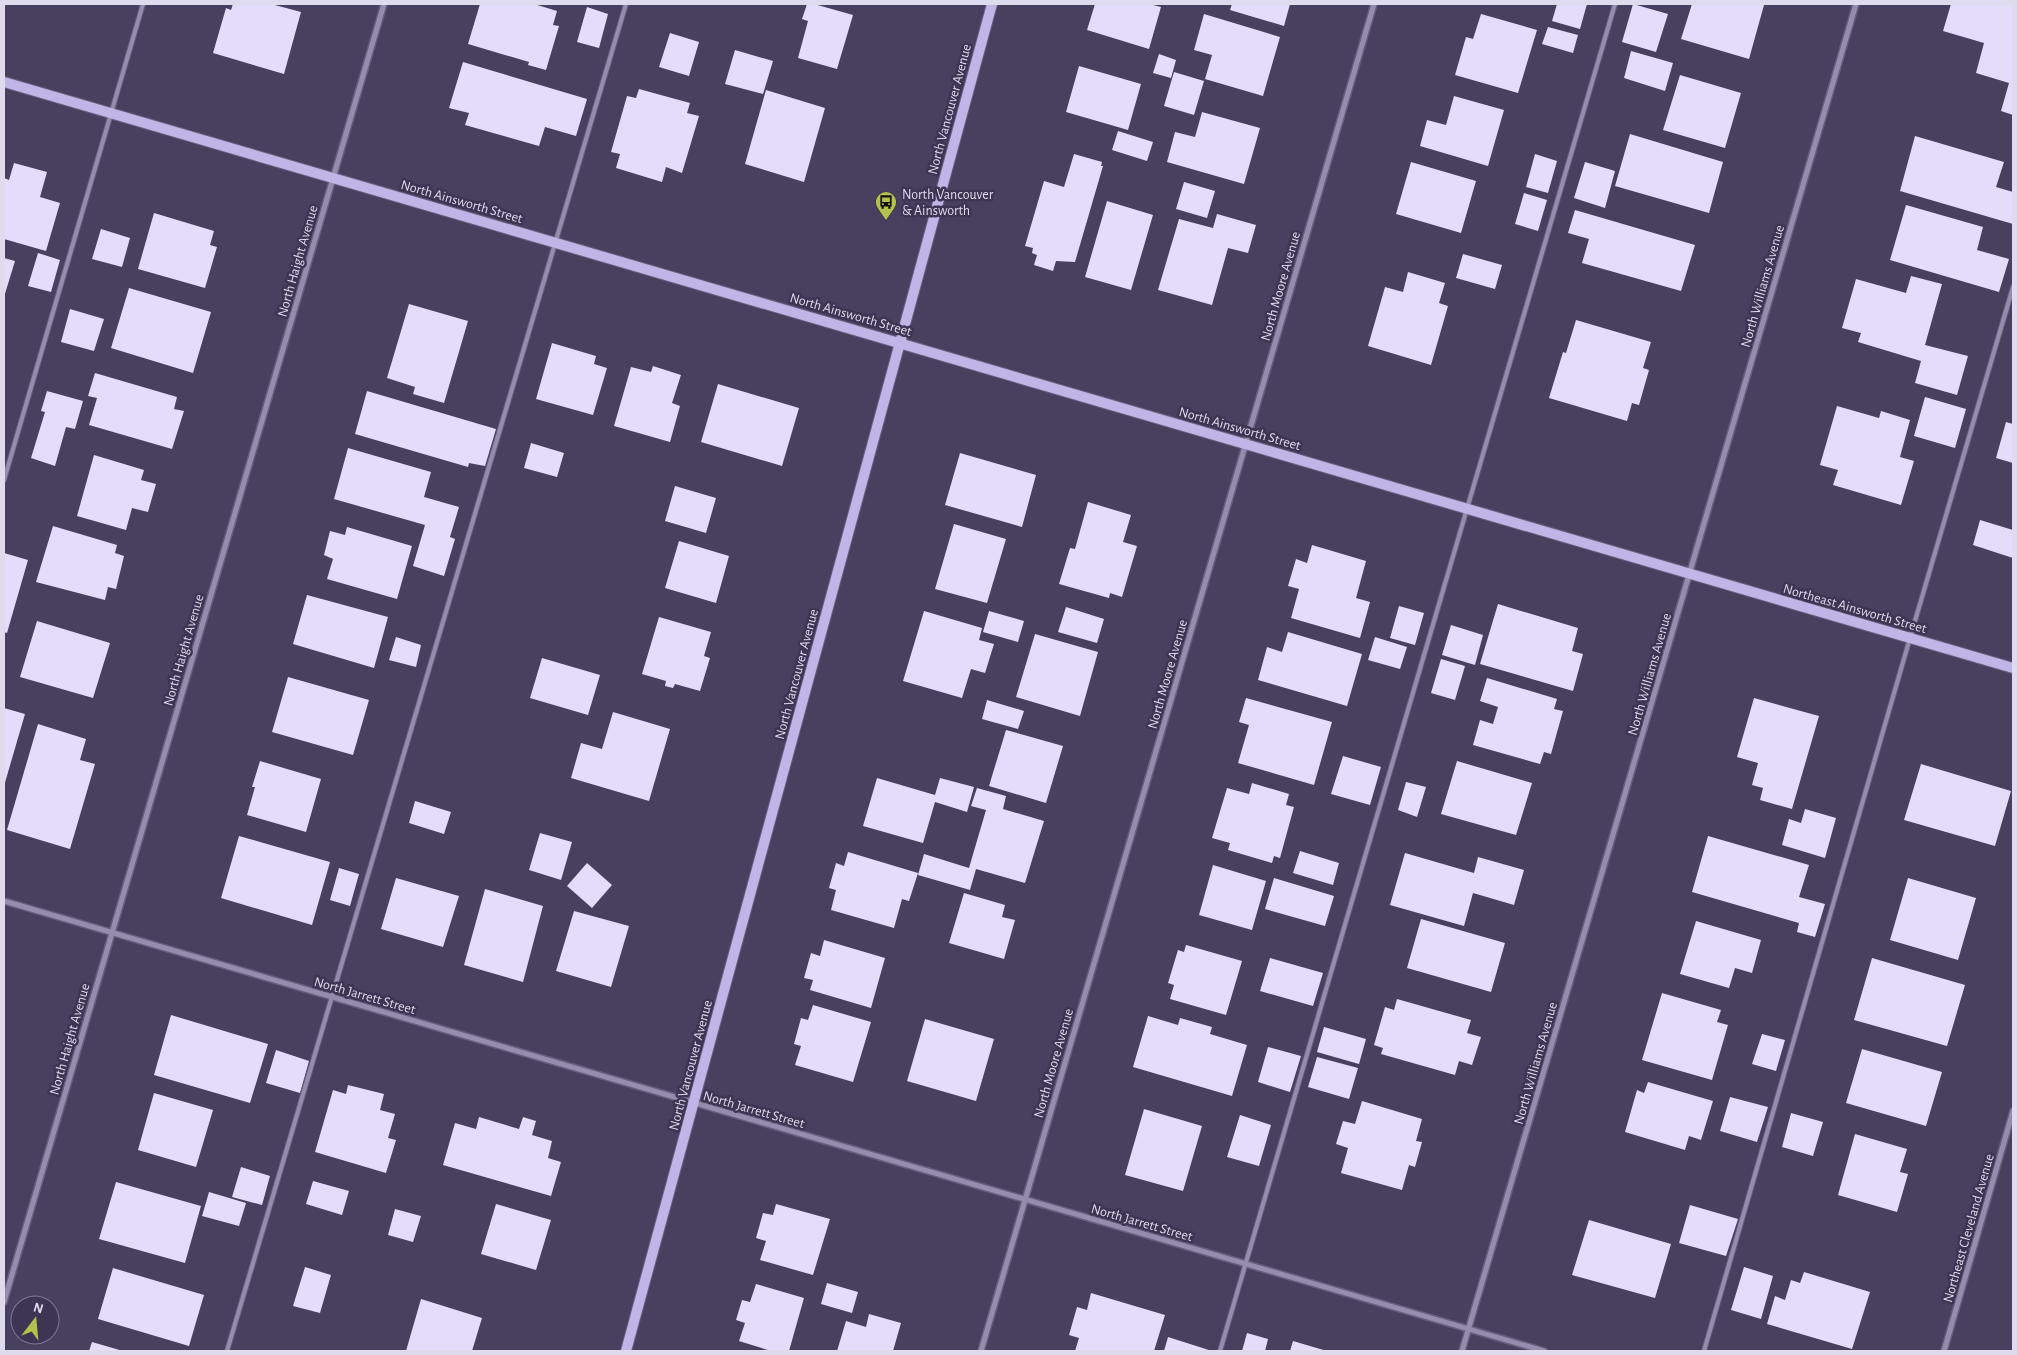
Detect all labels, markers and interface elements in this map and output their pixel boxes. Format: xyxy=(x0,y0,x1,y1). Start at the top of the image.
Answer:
street label: North Vancouver Avenue xyxy=(926,43,974,176)
street label: North Ainsworth Street xyxy=(399,178,525,226)
place label: North Vancouver & Ainsworth xyxy=(902,188,994,218)
bus stop icon: North Vancouver & Ainsworth xyxy=(874,190,898,221)
street label: North Haight Avenue xyxy=(275,204,321,319)
street label: North Williams Avenue xyxy=(1739,223,1787,349)
street label: North Moore Avenue xyxy=(1259,230,1303,343)
street label: North Ainsworth Street xyxy=(788,291,914,339)
street label: North Ainsworth Street xyxy=(1177,405,1303,453)
street label: Northeast Ainsworth Street xyxy=(1781,582,1929,636)
street label: North Haight Avenue xyxy=(161,593,207,708)
street label: North Vancouver Avenue xyxy=(773,608,821,741)
street label: North Williams Avenue xyxy=(1626,611,1674,737)
street label: North Moore Avenue xyxy=(1146,618,1190,731)
street label: North Jarrett Street xyxy=(312,975,417,1017)
street label: North Haight Avenue xyxy=(47,982,93,1097)
street label: North Vancouver Avenue xyxy=(667,999,715,1132)
street label: North Williams Avenue xyxy=(1512,1000,1560,1126)
street label: North Moore Avenue xyxy=(1032,1007,1076,1120)
street label: North Jarrett Street xyxy=(701,1089,806,1131)
street label: Northeast Cleveland Avenue xyxy=(1941,1152,1997,1304)
street label: North Jarrett Street xyxy=(1089,1202,1194,1244)
north arrow xyxy=(10,1295,60,1345)
text: N xyxy=(32,1300,45,1317)

